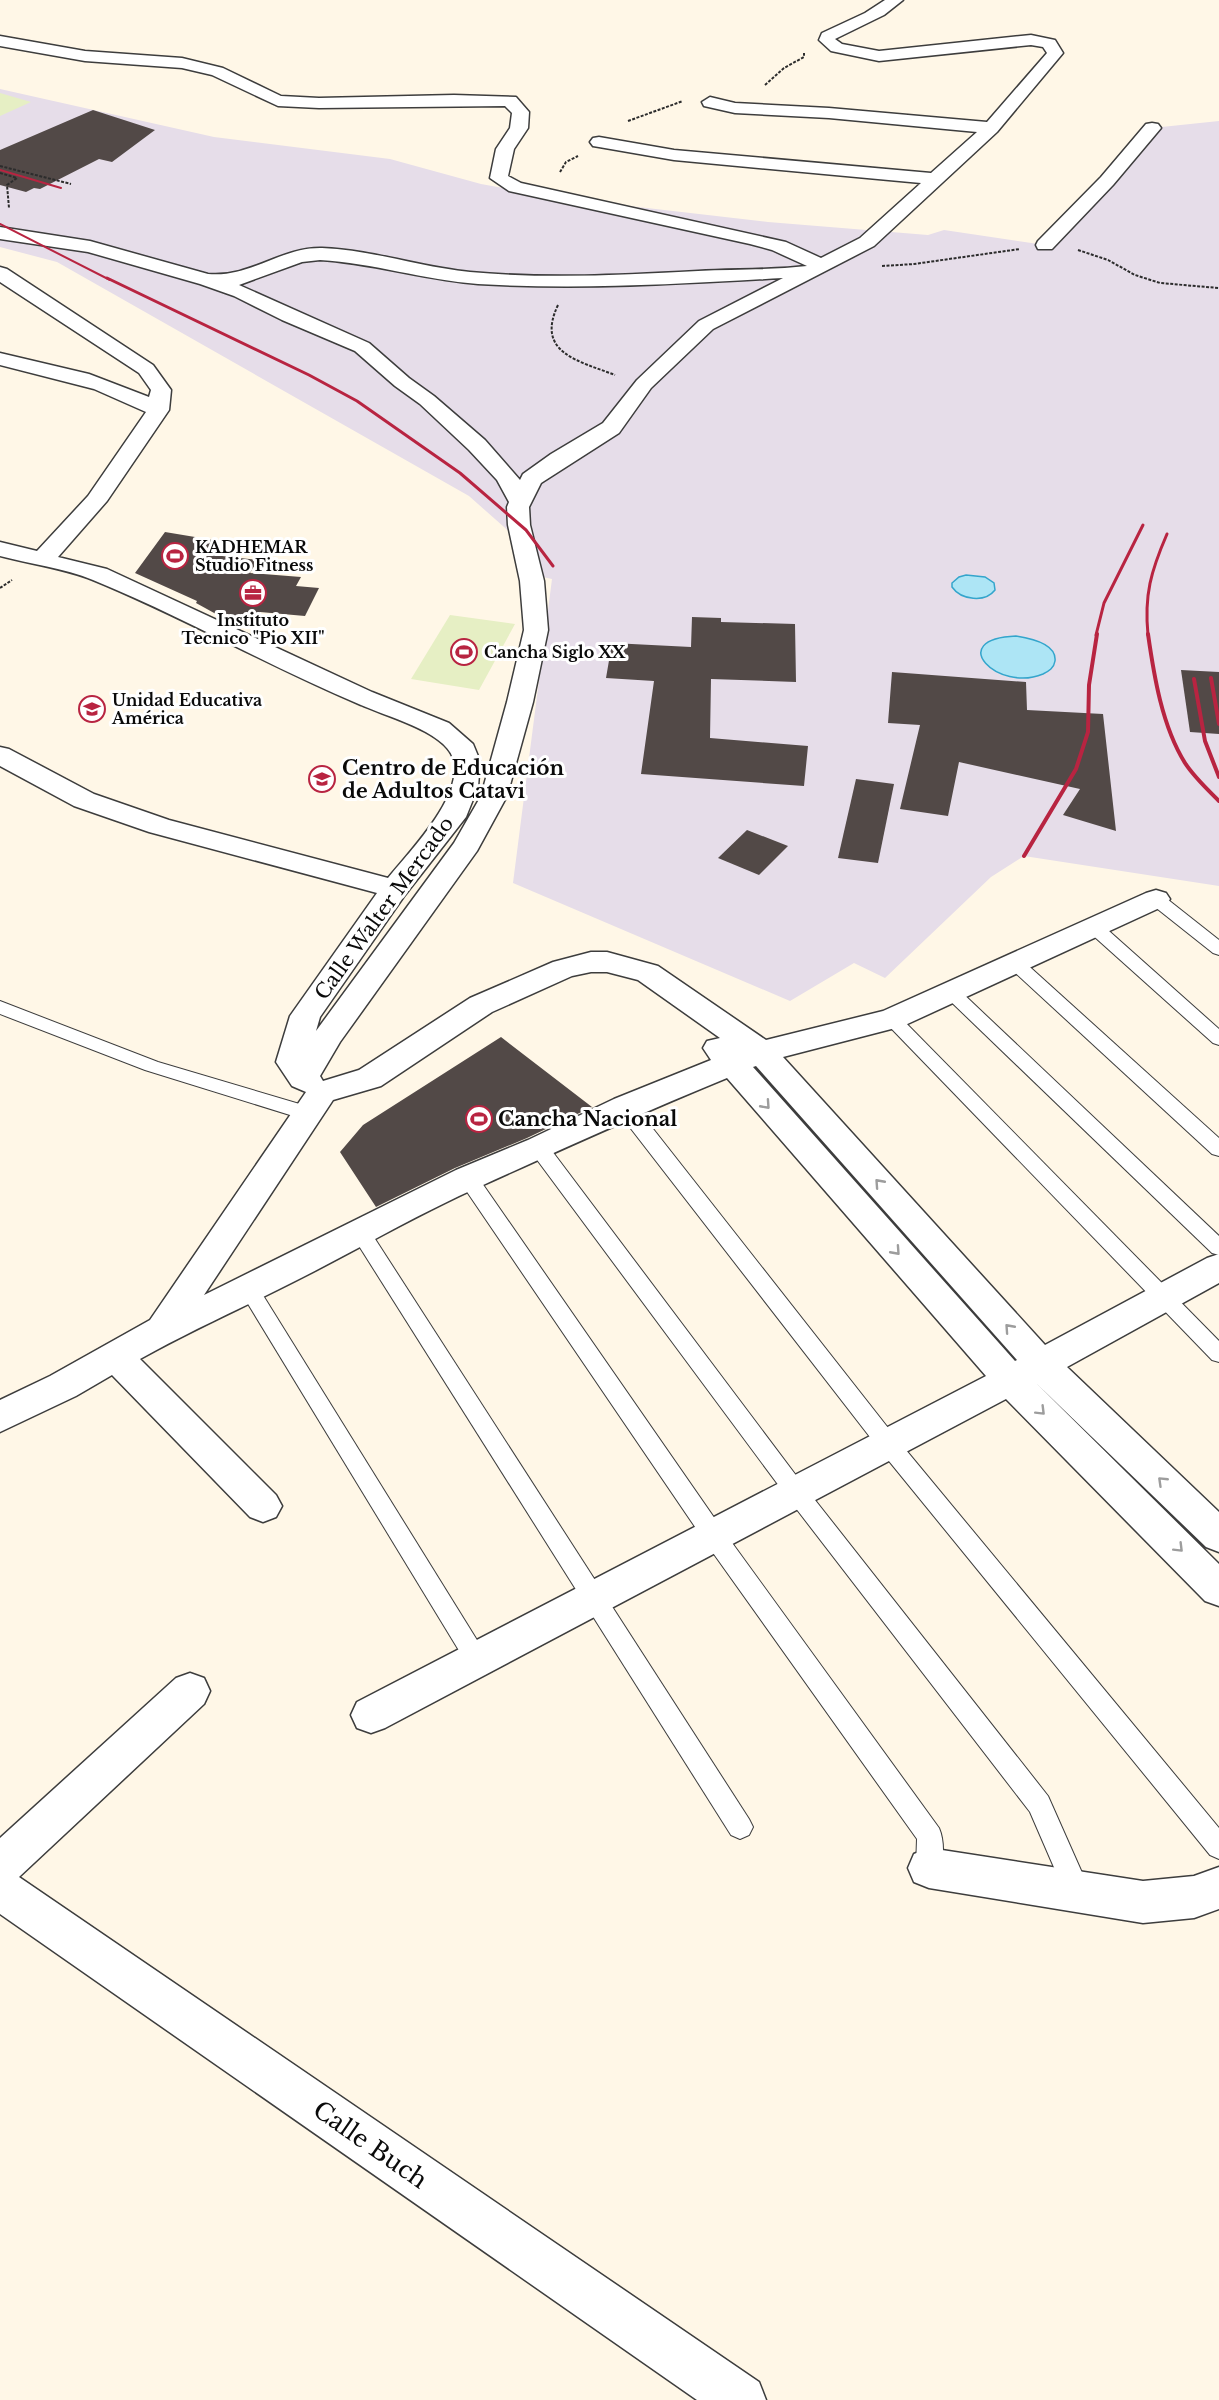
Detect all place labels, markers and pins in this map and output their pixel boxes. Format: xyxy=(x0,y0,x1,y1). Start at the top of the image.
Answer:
place label: KADHEMAR Studio Fitness xyxy=(195,537,313,575)
sports icon: KADHEMAR Studio Fitness xyxy=(160,541,190,571)
office icon: Instituto Tecnico "Pio XII" xyxy=(238,578,268,608)
place label: Instituto Tecnico "Pio XII" xyxy=(182,610,324,648)
sports icon: Cancha Siglo XX xyxy=(449,637,479,667)
place label: Cancha Siglo XX xyxy=(484,642,626,662)
place label: Unidad Educativa América xyxy=(111,690,262,728)
school or university icon: Unidad Educativa América xyxy=(77,694,107,724)
place label: Centro de Educación de Adultos Catavi xyxy=(342,756,564,803)
school or university icon: Centro de Educación de Adultos Catavi xyxy=(307,764,337,794)
sports icon: Cancha Nacional xyxy=(464,1104,494,1134)
place label: Cancha Nacional xyxy=(498,1107,677,1131)

